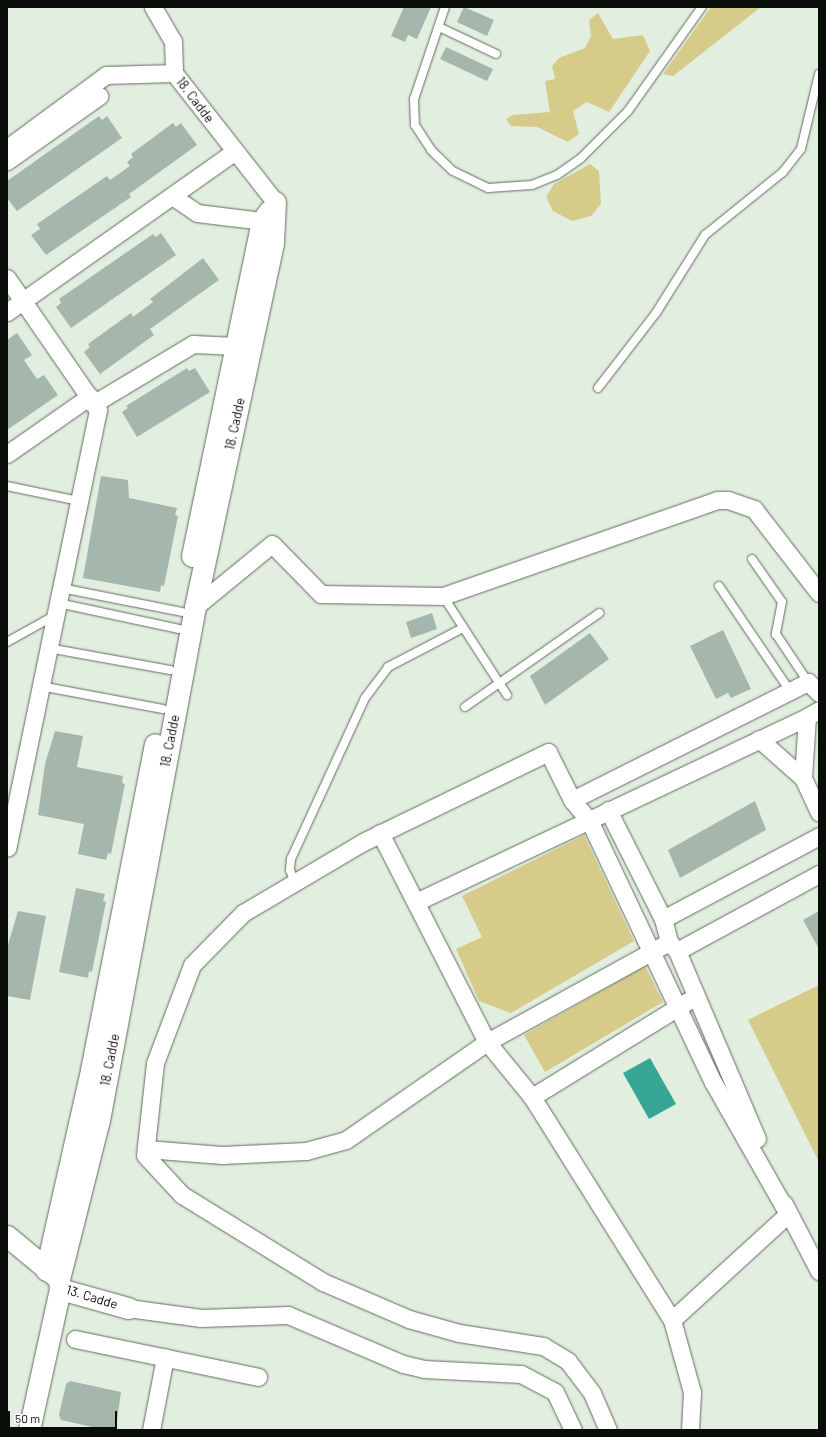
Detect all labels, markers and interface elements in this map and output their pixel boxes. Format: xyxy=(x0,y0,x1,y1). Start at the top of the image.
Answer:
street label: 18. Cadde xyxy=(173,74,217,126)
street label: 18. Cadde xyxy=(222,396,248,452)
street label: 18. Cadde xyxy=(157,713,183,769)
street label: 18. Cadde xyxy=(97,1032,123,1088)
street label: 13. Cadde xyxy=(64,1282,120,1312)
scale bar xyxy=(10,1403,119,1429)
text: 50 m xyxy=(15,1411,40,1425)

